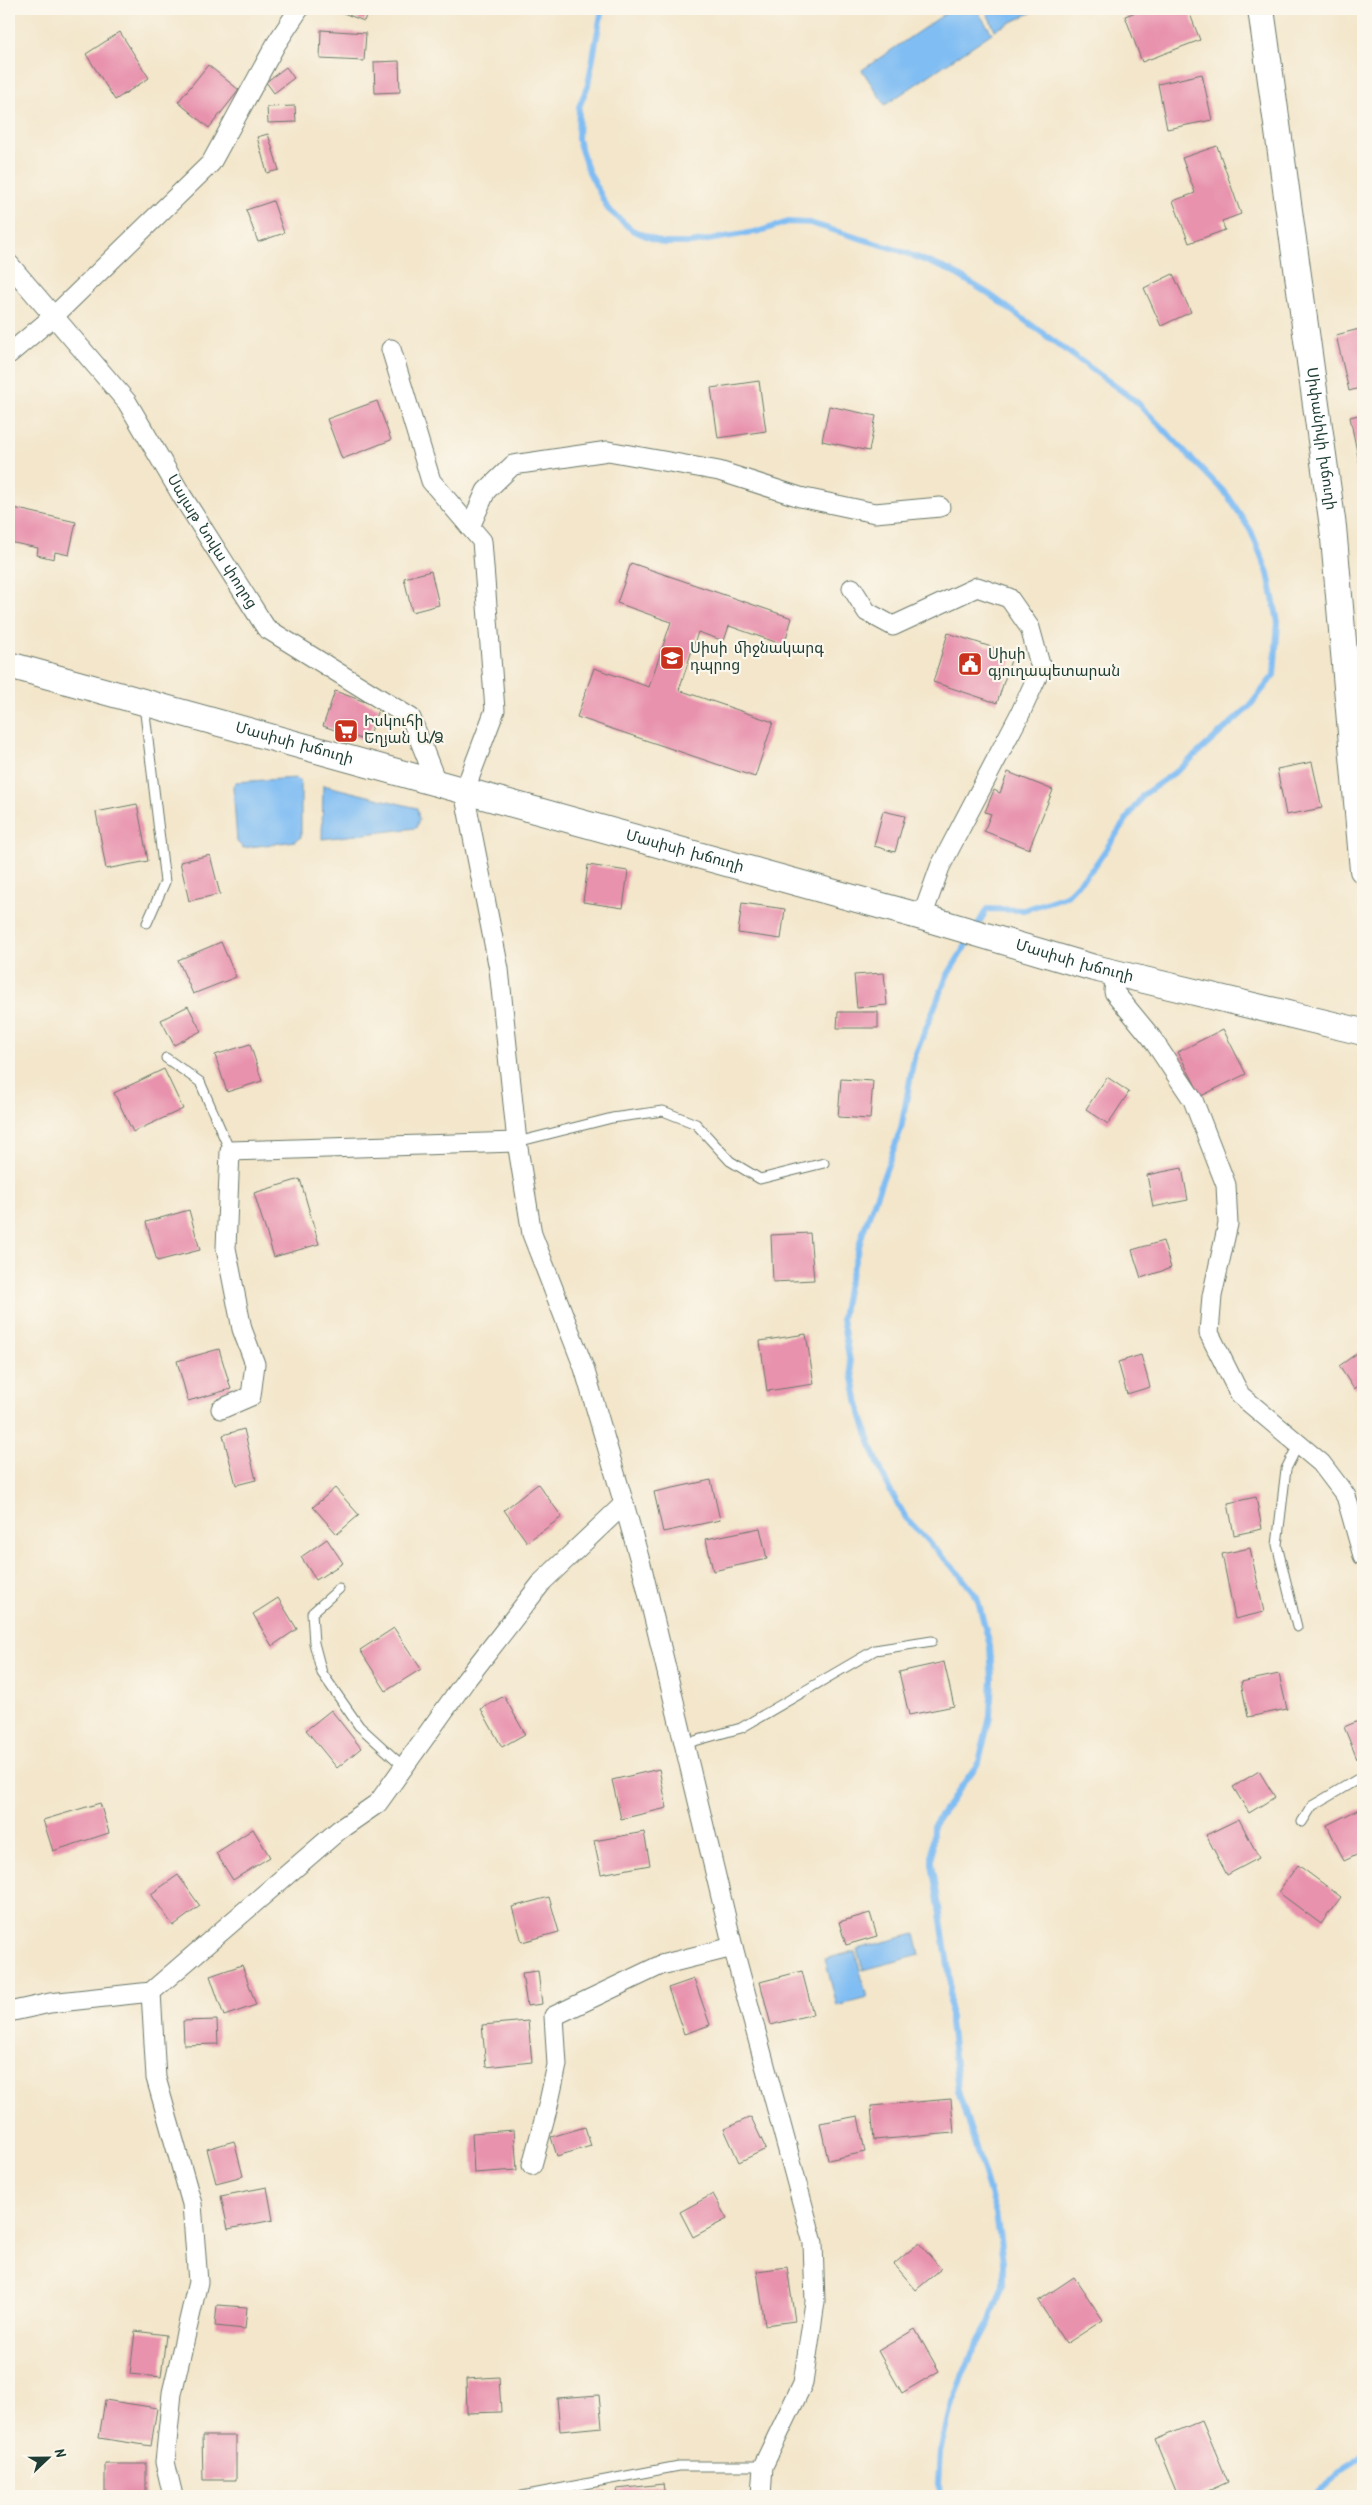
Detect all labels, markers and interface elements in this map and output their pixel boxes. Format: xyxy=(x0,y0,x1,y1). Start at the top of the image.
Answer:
street label: Սիփանիկի խճուղի xyxy=(1299,366,1343,512)
street label: Սայաթ Նովա փողոց xyxy=(160,470,263,614)
place label: Սիսի միջնակարգ դպրոց xyxy=(690,637,824,678)
place label: Սիսի գյուղապետարան xyxy=(988,643,1120,684)
school or university icon: Սիսի միջնակարգ դպրոց xyxy=(659,645,685,671)
public building icon: Սիսի գյուղապետարան xyxy=(957,651,983,677)
place label: Իսկուհի Եղյան Ա/Ձ xyxy=(364,710,444,751)
street label: Մասիսի խճուղի xyxy=(232,716,356,772)
supermarket icon: Իսկուհի Եղյան Ա/Ձ xyxy=(333,718,359,744)
street label: Մասիսի խճուղի xyxy=(623,824,747,879)
street label: Մասիսի խճուղի xyxy=(1013,933,1136,989)
north arrow xyxy=(22,2432,72,2482)
text: N xyxy=(47,2445,71,2462)

